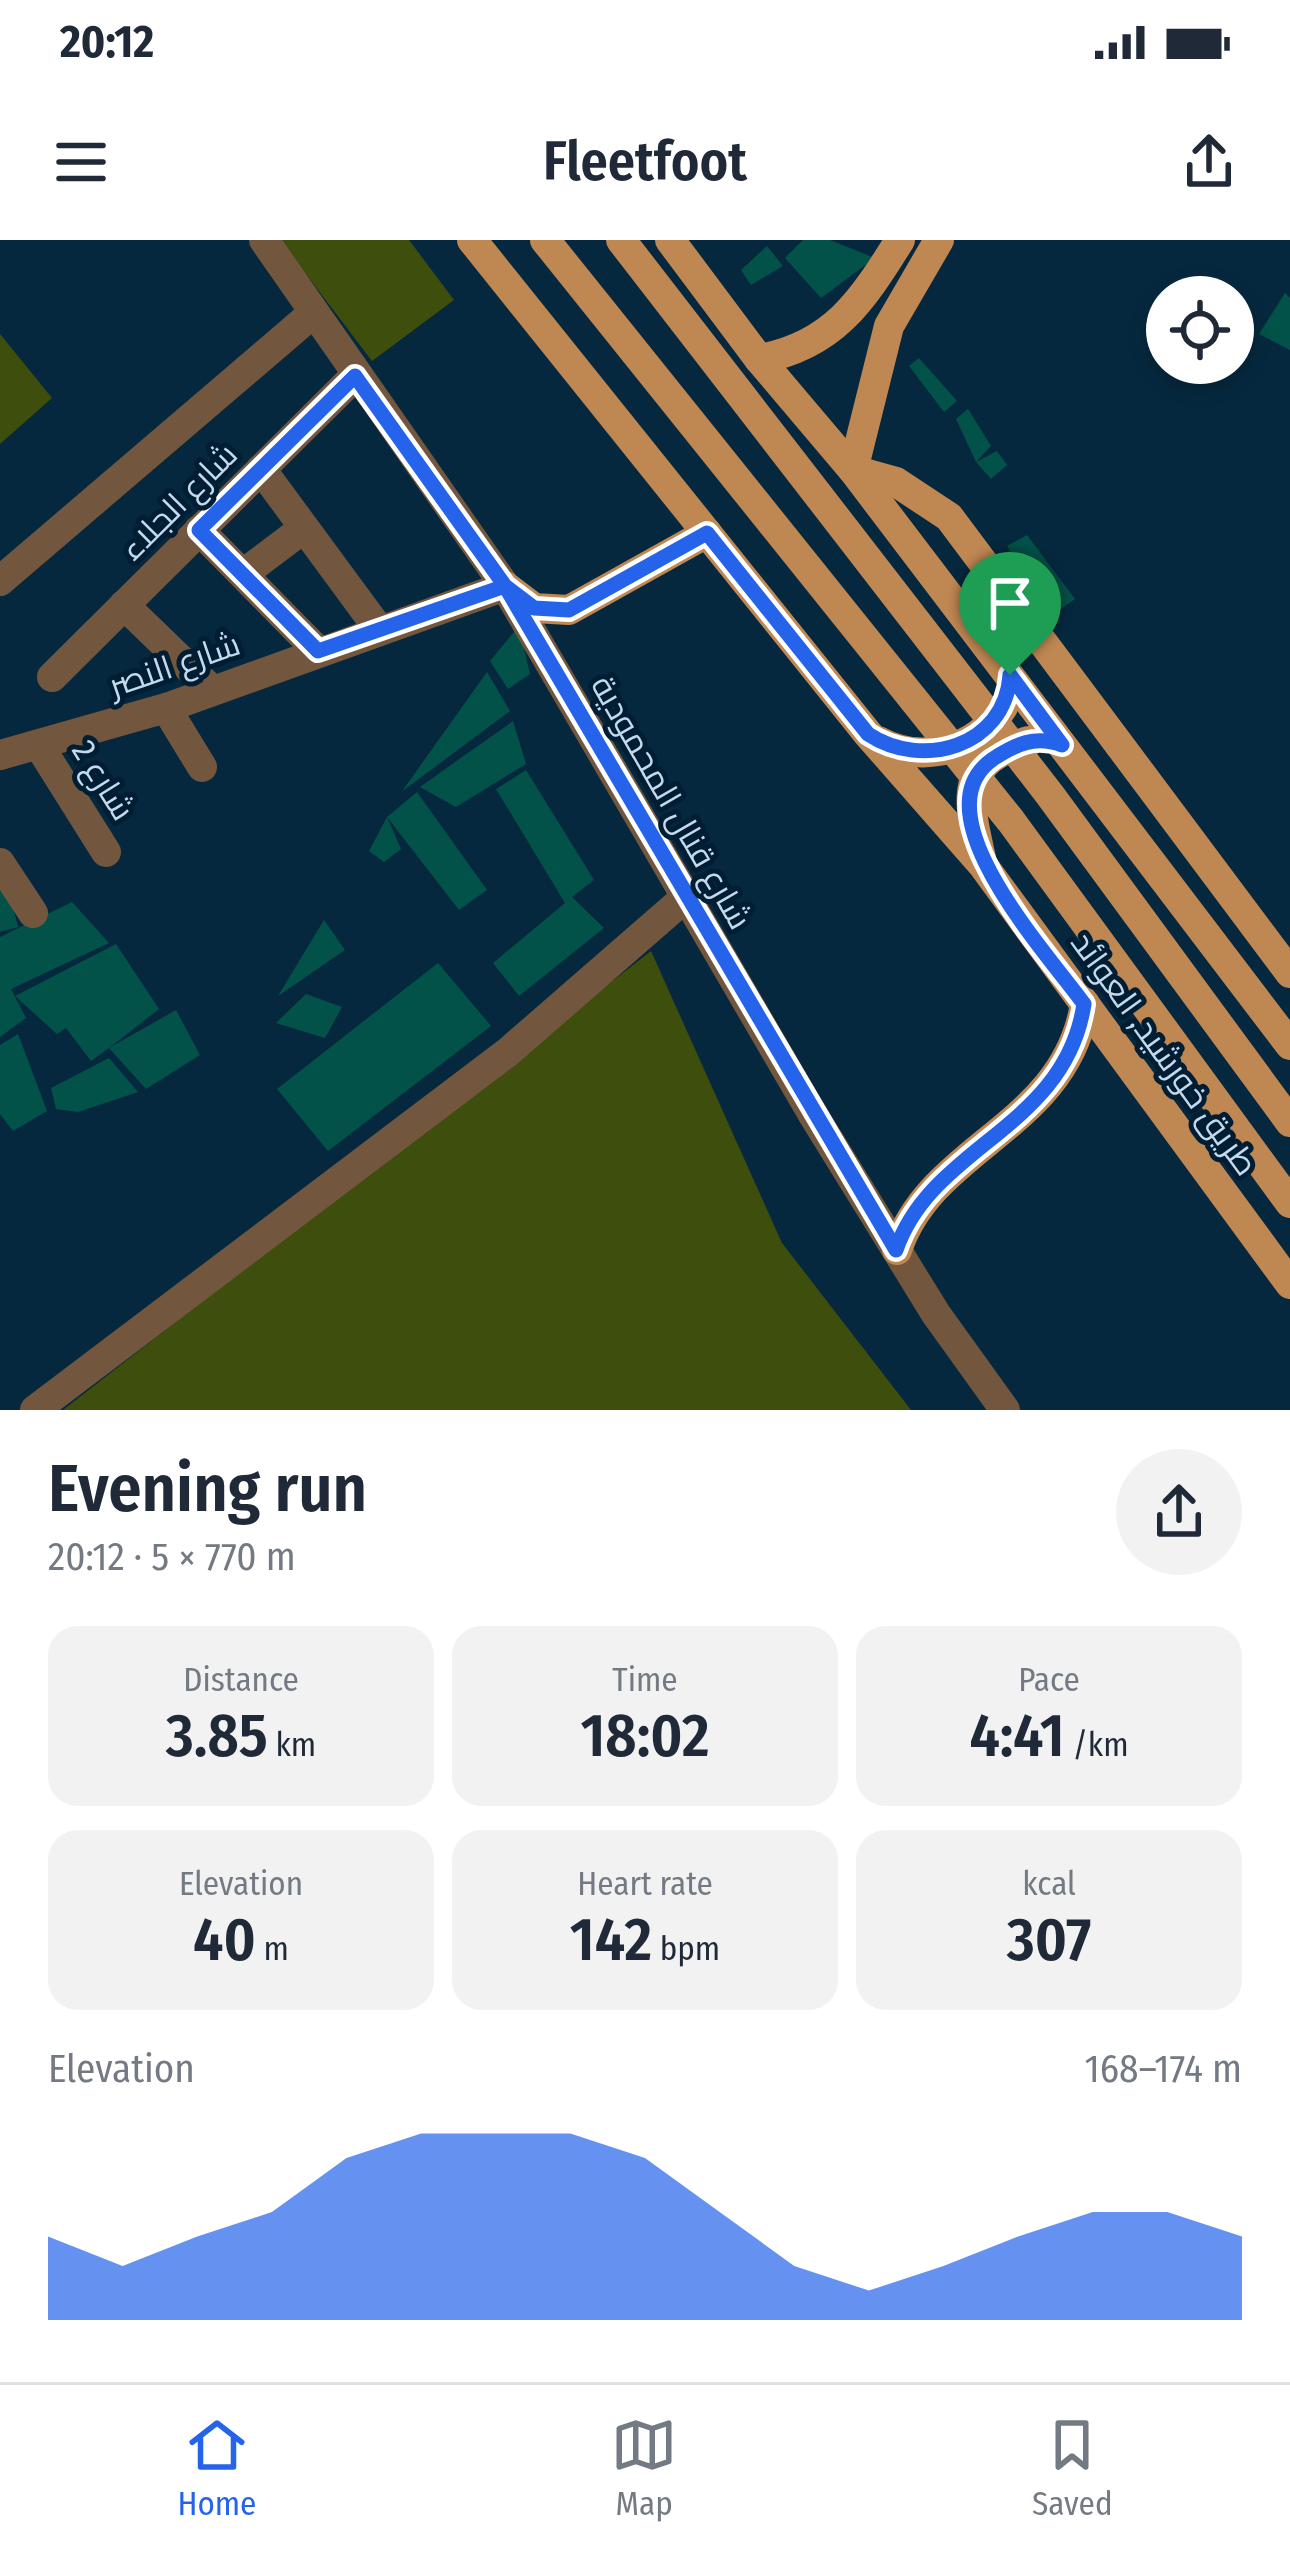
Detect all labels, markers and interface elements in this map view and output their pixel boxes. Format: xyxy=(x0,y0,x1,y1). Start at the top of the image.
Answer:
text: 20:12 xyxy=(60,15,154,69)
icon: menu xyxy=(48,129,114,195)
icon: share xyxy=(1176,129,1242,195)
text: Fleetfoot xyxy=(543,130,747,194)
map controls xyxy=(1146,276,1254,384)
button: locate xyxy=(1146,276,1254,384)
street label: شارع الجلاء xyxy=(112,435,247,570)
pin xyxy=(959,552,1061,675)
icon: arrive xyxy=(977,570,1043,636)
street label: شارع النصر xyxy=(102,624,246,709)
street label: شارع قنال المحمودية xyxy=(581,669,760,937)
street label: شارع 2 xyxy=(62,733,143,829)
street label: طريق خورشيد, العوائد xyxy=(1062,924,1266,1183)
text: Evening run xyxy=(48,1449,367,1528)
button: share xyxy=(1116,1449,1242,1575)
text: 20:12 · 5 × 770 m xyxy=(48,1534,296,1580)
text: Distance xyxy=(183,1660,299,1700)
text: Time xyxy=(612,1660,678,1700)
text: Pace xyxy=(1018,1660,1080,1700)
text: 3.85 xyxy=(166,1700,268,1772)
text: 18:02 xyxy=(580,1700,710,1772)
text: 4:41 xyxy=(969,1700,1065,1772)
text: km xyxy=(268,1725,316,1765)
text: /km xyxy=(1065,1725,1129,1765)
text: Elevation xyxy=(179,1864,303,1904)
text: Heart rate xyxy=(577,1864,713,1904)
text: kcal xyxy=(1022,1864,1076,1904)
text: 40 xyxy=(193,1904,256,1976)
text: 142 xyxy=(570,1904,652,1976)
text: 307 xyxy=(1007,1904,1091,1976)
text: m xyxy=(256,1929,289,1969)
text: bpm xyxy=(652,1929,720,1969)
text: Elevation xyxy=(48,2046,195,2092)
text: 168–174 m xyxy=(1084,2046,1242,2092)
tab: Home xyxy=(177,2412,256,2524)
tab: Map xyxy=(611,2412,677,2524)
tab: Saved xyxy=(1032,2412,1113,2524)

